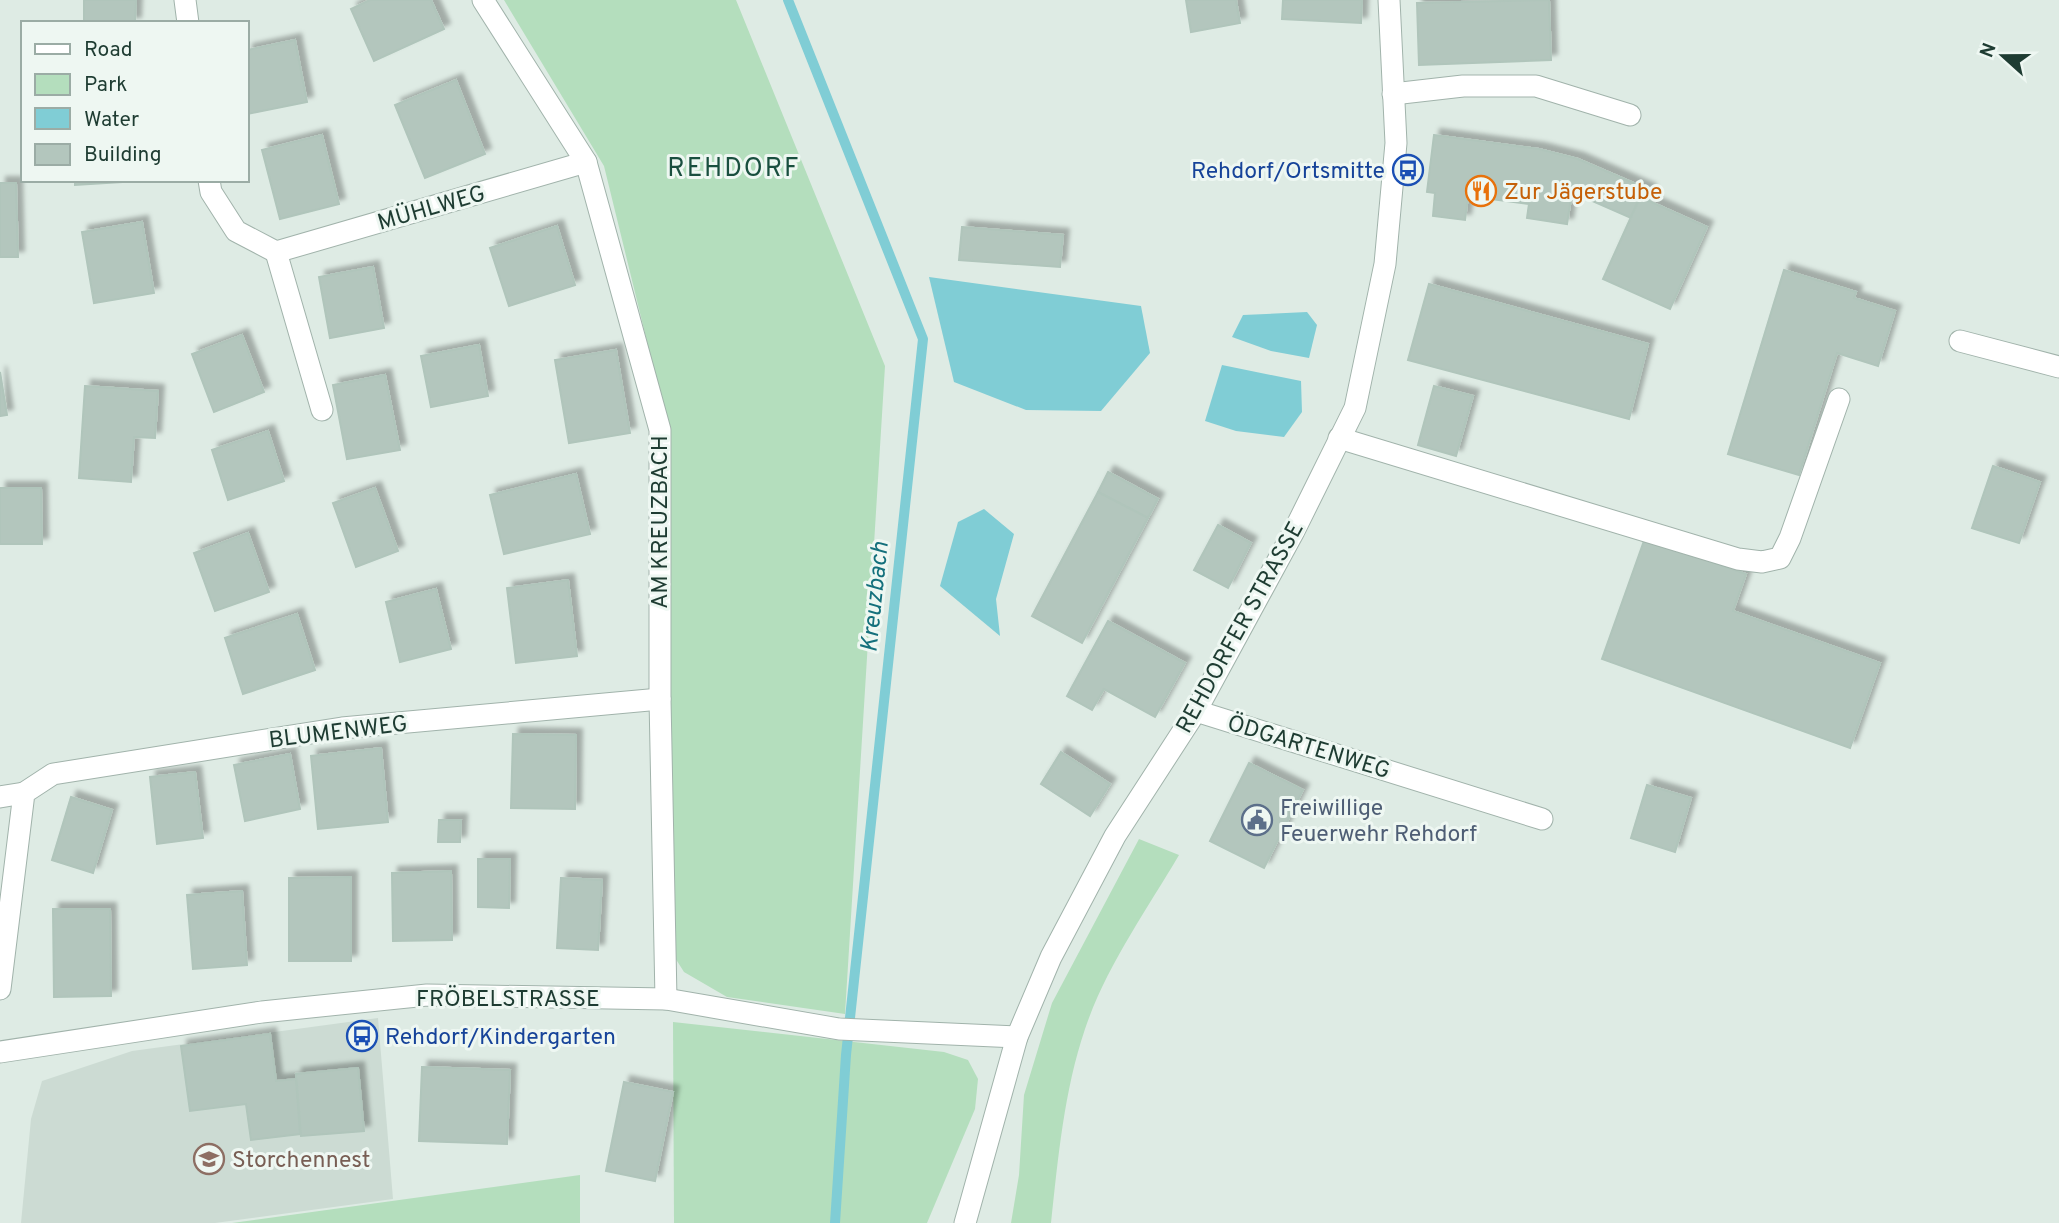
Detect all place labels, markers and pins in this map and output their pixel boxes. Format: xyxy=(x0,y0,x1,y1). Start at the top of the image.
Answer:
bus stop icon: Rehdorf/Ortsmitte xyxy=(1391,153,1425,187)
place label: Rehdorf/Ortsmitte xyxy=(1191,158,1385,187)
restaurant icon: Zur Jägerstube xyxy=(1464,174,1498,208)
place label: Zur Jägerstube xyxy=(1504,179,1662,208)
place label: Freiwillige Feuerwehr Rehdorf xyxy=(1280,795,1477,850)
public building icon: Freiwillige Feuerwehr Rehdorf xyxy=(1240,803,1274,837)
bus stop icon: Rehdorf/Kindergarten xyxy=(345,1019,379,1053)
place label: Rehdorf/Kindergarten xyxy=(385,1024,616,1053)
school or university icon: Storchennest xyxy=(192,1142,226,1176)
place label: Storchennest xyxy=(232,1147,370,1176)

